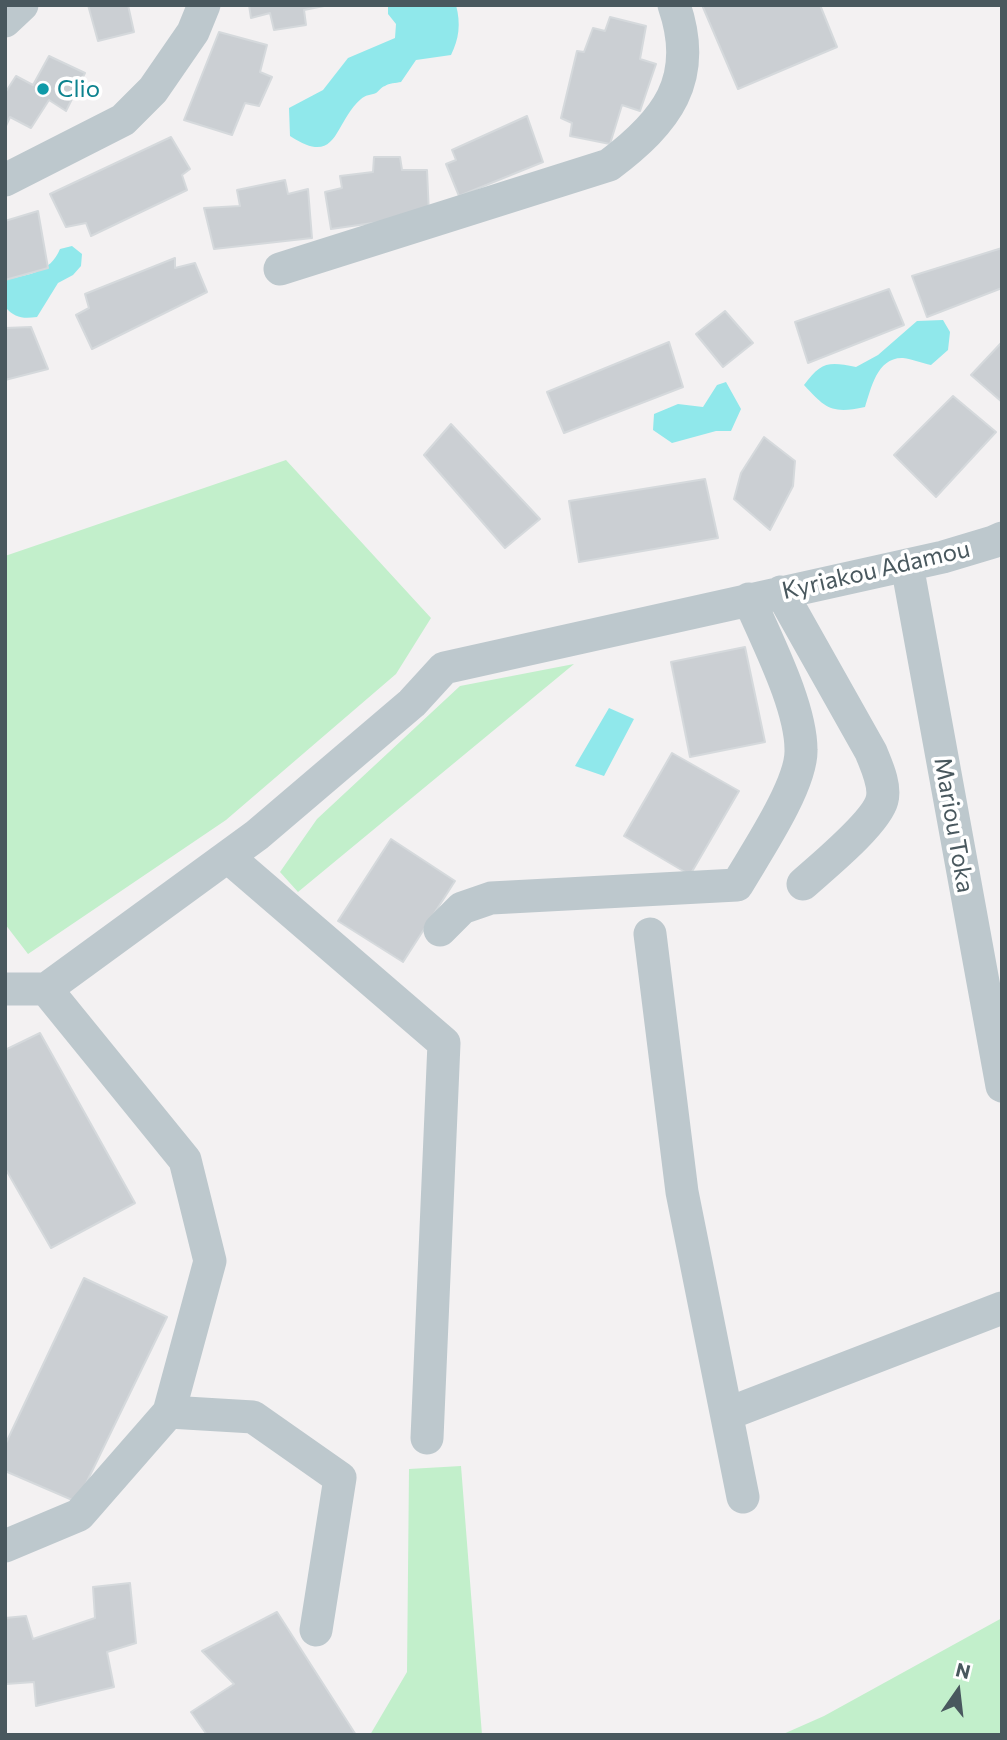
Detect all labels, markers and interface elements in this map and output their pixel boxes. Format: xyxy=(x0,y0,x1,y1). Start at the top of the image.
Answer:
place label: Clio xyxy=(57,75,100,103)
marker: Clio xyxy=(35,81,51,97)
street label: Kyriakou Adamou xyxy=(779,534,973,606)
street label: Mariou Toka xyxy=(928,755,980,895)
north arrow xyxy=(923,1656,993,1726)
text: N xyxy=(953,1657,973,1683)

